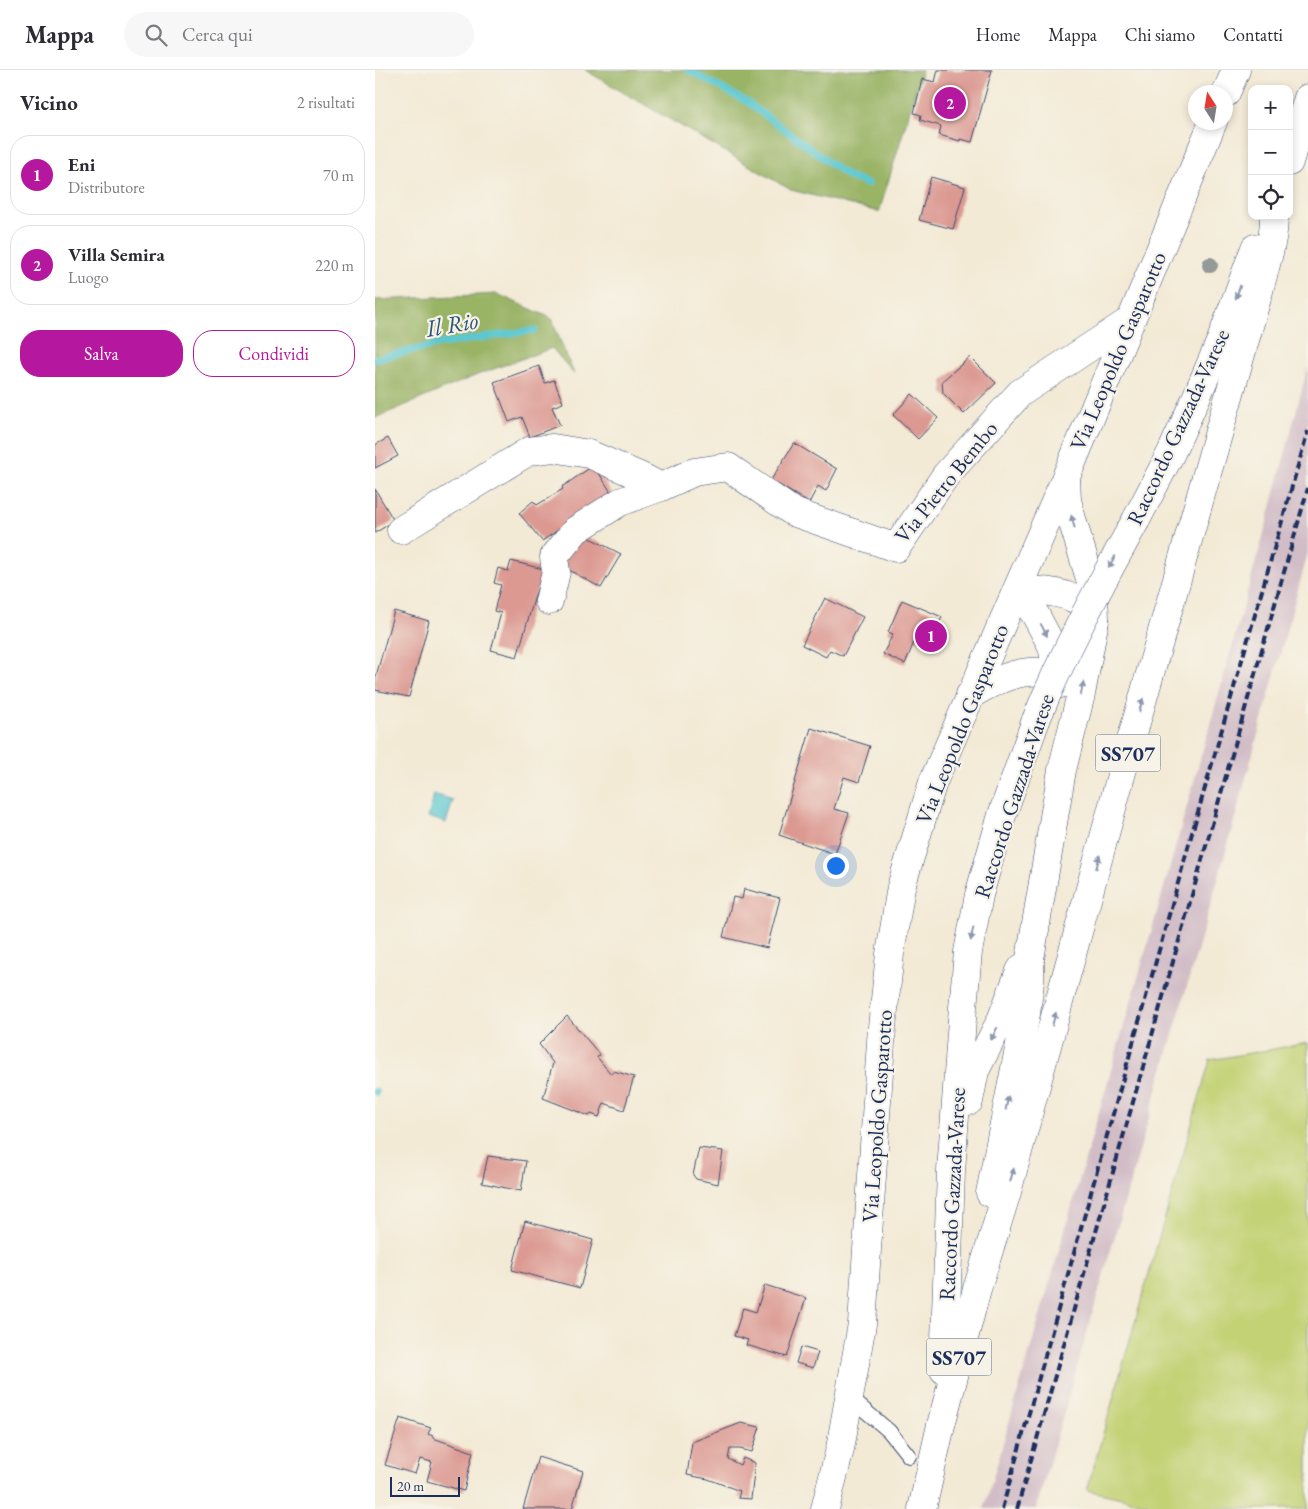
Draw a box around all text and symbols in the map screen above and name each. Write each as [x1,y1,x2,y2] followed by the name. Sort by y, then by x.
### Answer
[124,12,474,57] search box
[25,19,94,50] text: Mappa
[142,21,170,49] icon: search
[182,22,253,47] text: Cerca qui
[976,23,1020,46] text: Home
[1048,23,1097,46] text: Mappa
[1125,23,1195,46] text: Chi siamo
[1223,23,1283,46] text: Contatti
[934,84,966,122] pin: 2
[1188,85,1233,130] north arrow
[1248,85,1293,220] map controls
[1248,85,1293,130] button: +
[20,89,78,116] text: Vicino
[297,92,355,113] text: 2 risultati
[1248,130,1293,175] button: −
[68,152,95,177] text: Eni
[33,165,41,186] text: 1
[323,165,354,186] text: 70 m
[1248,175,1293,220] button: locate
[68,177,145,198] text: Distributore
[68,242,165,267] text: Villa Semira
[1063,247,1173,455] street label: Via Leopoldo Gasparotto
[33,255,41,276] text: 2
[315,255,354,276] text: 220 m
[68,267,109,288] text: Luogo
[1234,285,1242,300] one-way arrow
[422,304,481,344] water label: Il Rio
[1120,324,1236,530] street label: Raccordo Gazzada-Varese
[20,330,183,377] button: Salva
[193,330,355,377] button: Condividi
[888,415,1004,549] street label: Via Pietro Bembo
[1068,514,1076,529] one-way arrow
[1108,556,1117,569] one-way arrow
[915,617,947,655] pin: 1
[909,620,1015,828] street label: Via Leopoldo Gasparotto
[1040,624,1049,637] one-way arrow
[1078,681,1086,697] one-way arrow
[967,690,1061,902] street label: Raccordo Gazzada-Varese
[1138,698,1146,713] one-way arrow
[1095,734,1161,771] road number: SS707
[823,853,849,879] your location
[1094,854,1102,869] one-way arrow
[967,926,975,942] one-way arrow
[855,1008,899,1223] street label: Via Leopoldo Gasparotto
[1051,1011,1059,1026] one-way arrow
[990,1027,998,1041] one-way arrow
[932,1086,972,1301] street label: Raccordo Gazzada-Varese
[1003,1095,1011,1110] one-way arrow
[1008,1168,1016,1183] one-way arrow
[927,1338,991,1375] road number: SS707
[390,1474,460,1497] scale bar
[397,1477,424,1495] text: 20 m

